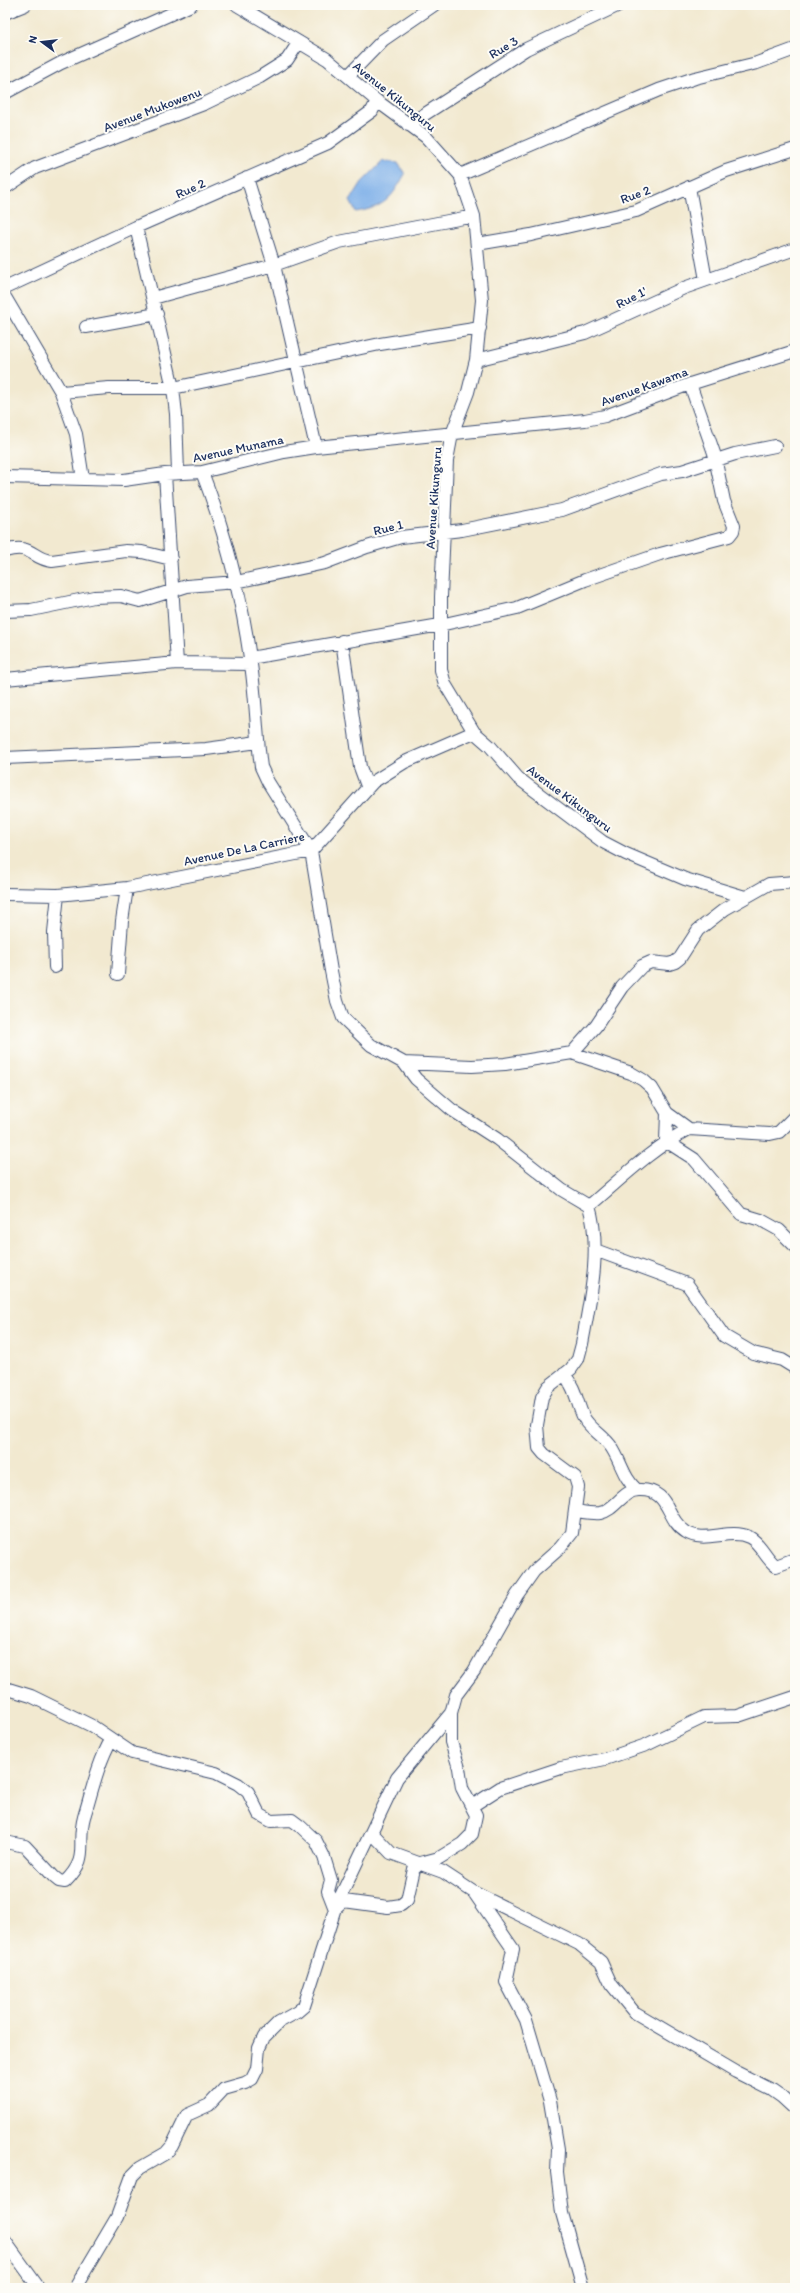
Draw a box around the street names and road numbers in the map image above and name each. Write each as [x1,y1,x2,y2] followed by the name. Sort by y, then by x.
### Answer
[486,33,521,62] street label: Rue 3
[350,58,439,134] street label: Avenue Kikunguru
[101,84,203,135] street label: Avenue Mukowenu
[173,175,208,202] street label: Rue 2
[618,182,652,207] street label: Rue 2
[613,283,649,312] street label: Rue 1'
[599,364,690,409] street label: Avenue Kawama
[191,431,285,465] street label: Avenue Munama
[422,446,445,550] street label: Avenue Kikunguru
[372,517,405,538] street label: Rue 1
[524,762,615,835] street label: Avenue Kikunguru
[182,828,306,869] street label: Avenue De La Carriere

